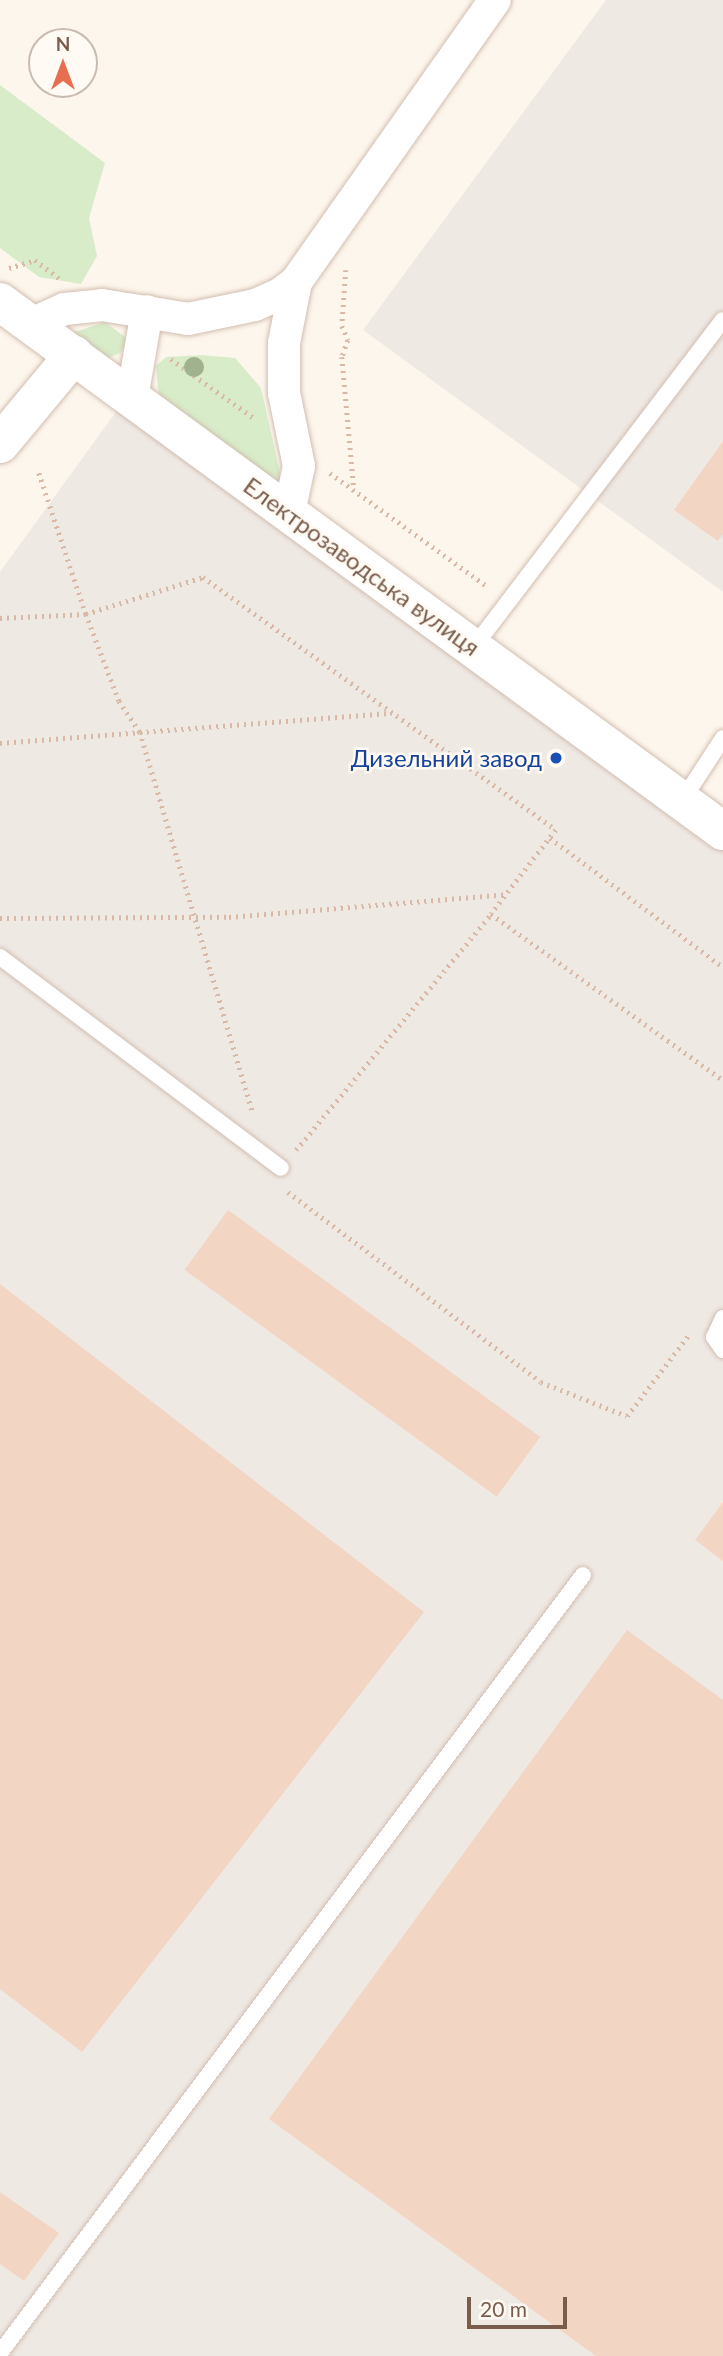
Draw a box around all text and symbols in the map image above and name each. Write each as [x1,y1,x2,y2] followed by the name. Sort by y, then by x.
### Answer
[28,28,98,98] north arrow
[56,32,70,55] text: N
[238,471,486,661] street label: Електрозаводська вулиця
[351,744,542,772] place label: Дизельний завод
[548,750,564,766] marker: Дизельний завод
[471,2282,571,2326] scale bar
[480,2296,527,2321] text: 20 m

